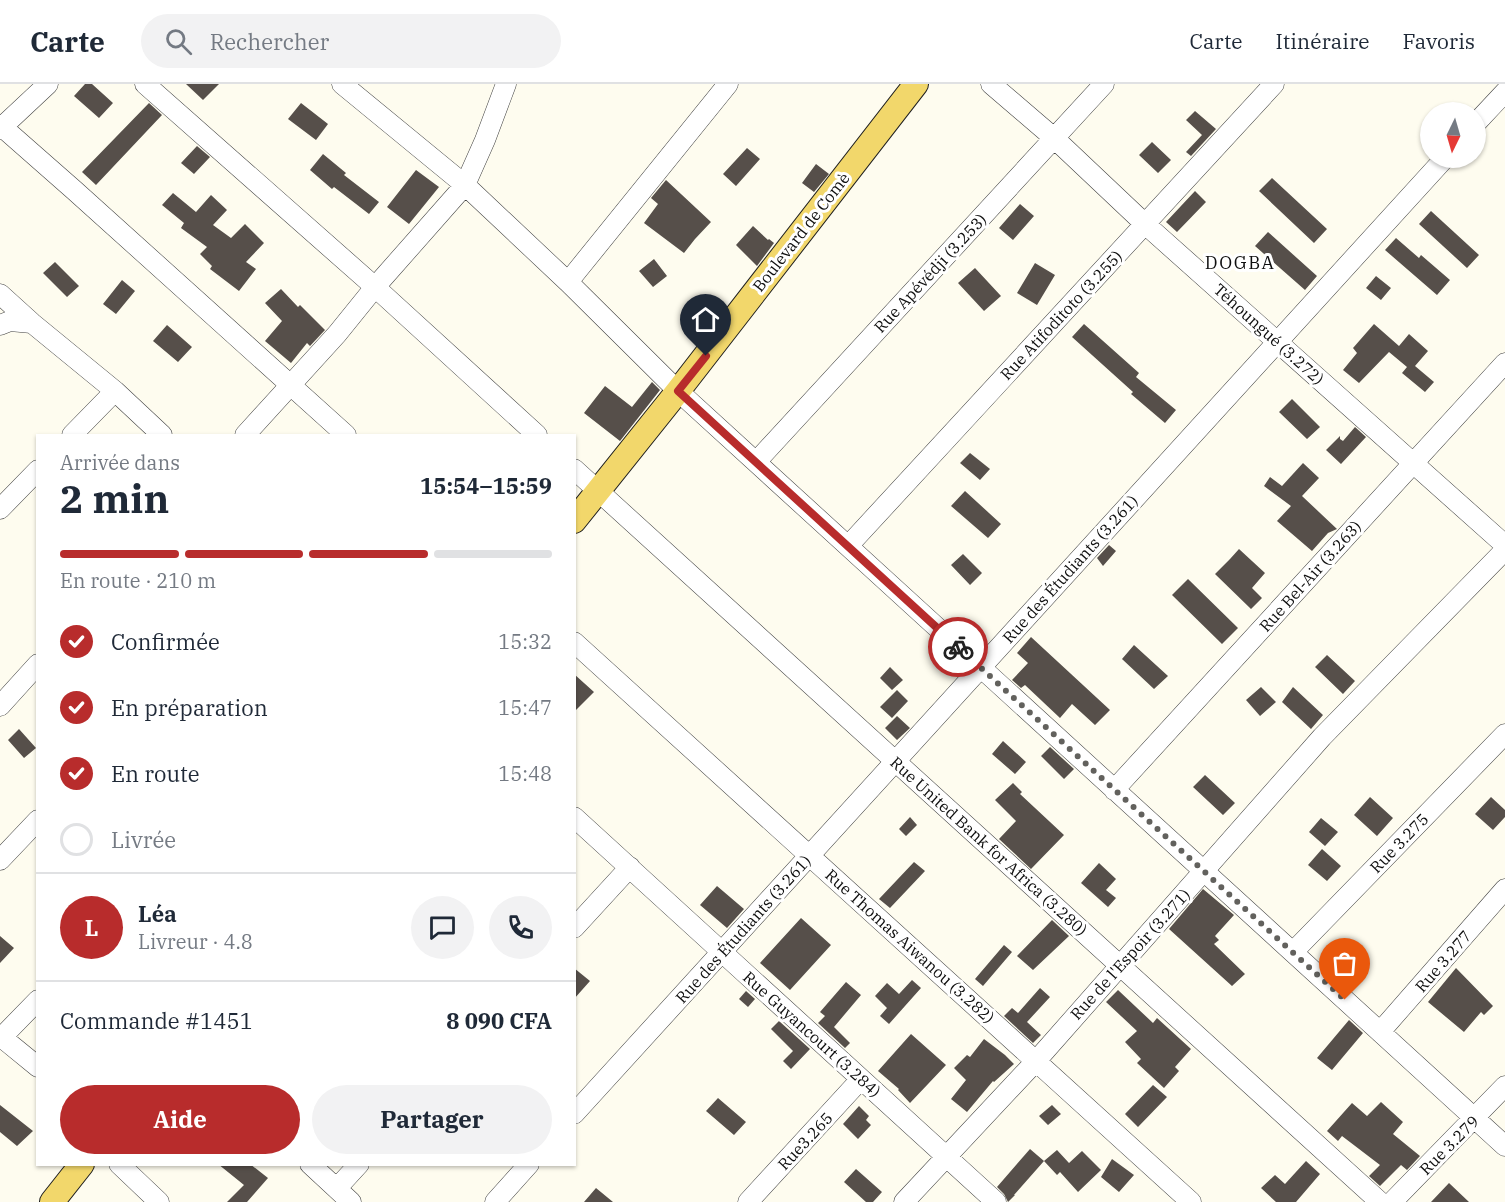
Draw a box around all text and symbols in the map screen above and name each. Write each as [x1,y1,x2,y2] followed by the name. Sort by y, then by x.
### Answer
[141,14,561,68] search box
[30,23,105,60] text: Carte
[162,25,195,58] icon: search
[210,27,329,56] text: Rechercher
[1189,27,1243,55] text: Carte
[1276,27,1369,55] text: Itinéraire
[1402,27,1475,55] text: Favoris
[1420,102,1486,168] north arrow
[1420,102,1486,168] map controls
[748,168,854,296] street label: Boulevard de Comè
[870,209,990,337] street label: Rue Apévédji (3.253)
[996,246,1126,384] street label: Rue Atifoditoto (3.255)
[1205,251,1275,274] district label: DOGBA
[1210,279,1328,389] street label: Téhoungué (3.272)
[680,294,731,356] pin
[689,303,722,336] icon: home
[60,449,180,476] text: Arrivée dans
[420,471,552,500] text: 15:54–15:59
[60,473,169,524] text: 2 min
[997,490,1142,647] street label: Rue des Étudiants (3.261)
[1255,516,1365,636] street label: Rue Bel-Air (3.263)
[60,567,216,594] text: En route · 210 m
[928,617,988,677] courier
[60,625,93,658] icon: check
[111,627,220,656] text: Confirmée
[498,628,552,655] text: 15:32
[942,631,975,664] icon: bike
[60,691,93,724] icon: check
[111,693,268,722] text: En préparation
[498,694,552,721] text: 15:47
[886,752,1092,940] street label: Rue United Bank for Africa (3.280)
[60,757,93,790] icon: check
[111,759,200,788] text: En route
[498,760,552,787] text: 15:48
[1366,809,1432,877] street label: Rue 3.275
[111,825,176,854] text: Livrée
[670,850,815,1007] street label: Rue des Étudiants (3.261)
[821,865,999,1027] street label: Rue Thomas Aiwanou (3.282)
[1066,884,1194,1024] street label: Rue de l'Espoir (3.271)
[411,896,474,959] button: chat
[489,896,552,959] button: phone
[138,899,177,928] text: Léa
[85,913,98,942] text: L
[1411,926,1475,996] street label: Rue 3.277
[138,928,253,955] text: Livreur · 4.8
[1319,938,1370,1000] pin
[1328,947,1361,980] icon: bag
[739,967,885,1101] street label: Rue Guyancourt (3.284)
[60,1006,253,1035] text: Commande #1451
[446,1006,552,1035] text: 8 090 CFA
[60,1085,300,1154] button: Aide
[312,1085,552,1154] button: Partager
[773,1108,837,1174] street label: Rue3.265
[1415,1111,1483,1179] street label: Rue 3.279

